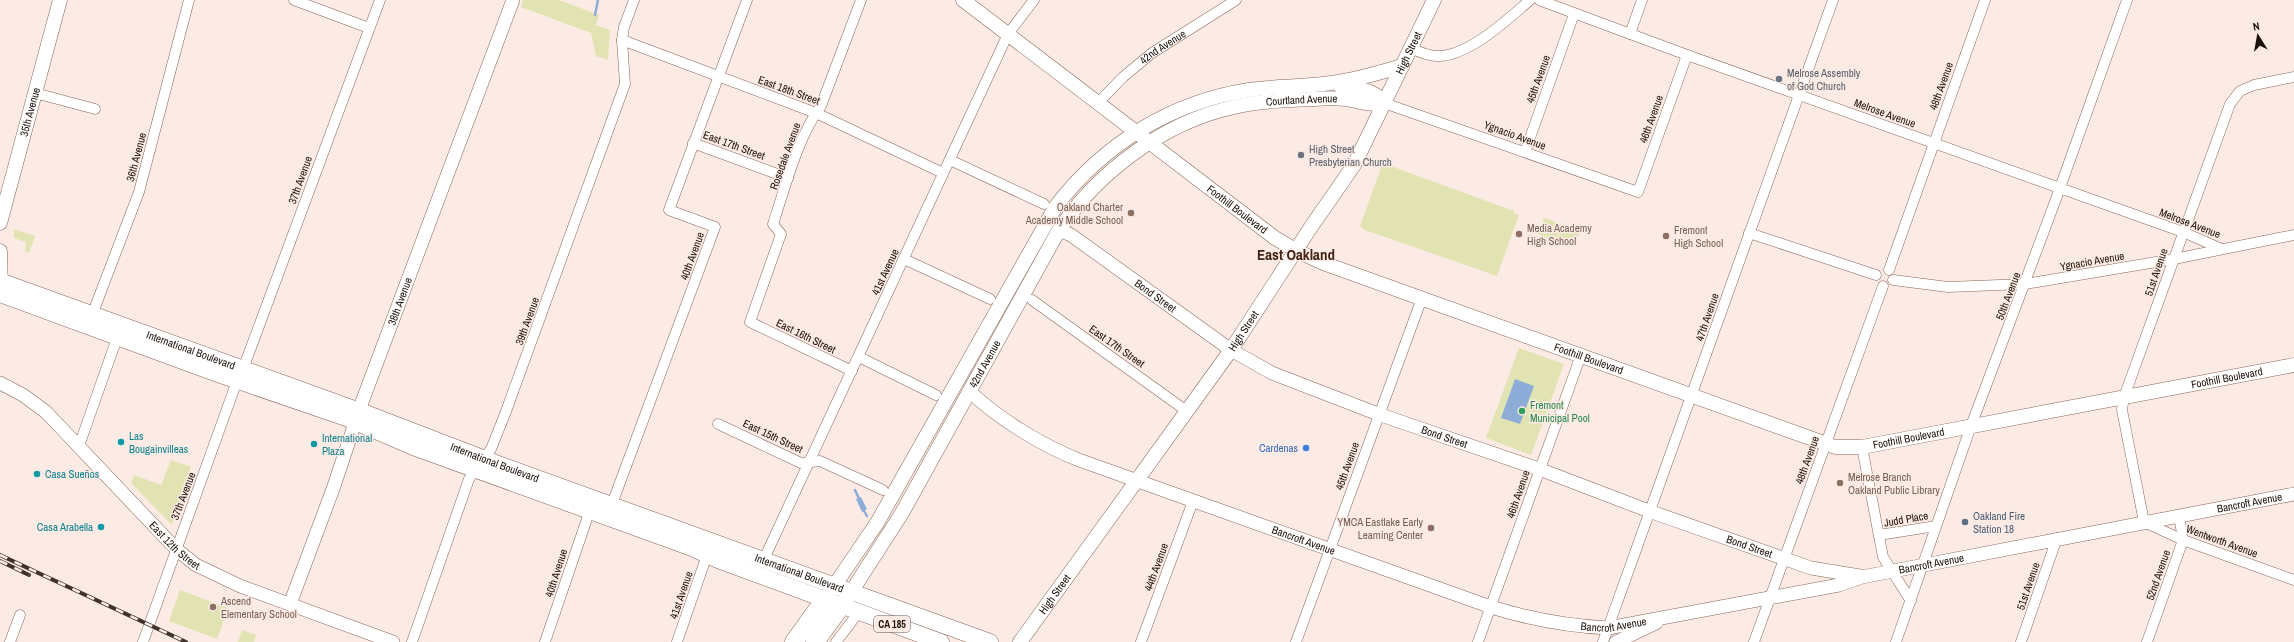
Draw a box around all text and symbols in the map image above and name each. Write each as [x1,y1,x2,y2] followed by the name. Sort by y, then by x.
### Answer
[2238,16,2278,56] north arrow
[2252,19,2261,34] text: N
[1137,26,1188,67] street label: 42nd Avenue
[1392,29,1425,77] street label: High Street
[1523,53,1553,105] street label: 45th Avenue
[1926,60,1956,112] street label: 48th Avenue
[1787,66,1861,93] place label: Melrose Assembly of God Church
[756,72,822,108] street label: East 18th Street
[1774,74,1784,84] marker: Melrose Assembly of God Church
[17,86,43,138] street label: 35th Avenue
[1265,91,1338,109] street label: Courtland Avenue
[1636,93,1666,145] street label: 46th Avenue
[1852,95,1918,131] street label: Melrose Avenue
[1482,117,1548,153] street label: Ygnacio Avenue
[766,120,804,192] street label: Rosedale Avenue
[701,127,767,163] street label: East 17th Street
[123,131,149,183] street label: 36th Avenue
[1309,142,1392,169] place label: High Street Presbyterian Church
[1296,150,1306,160] marker: High Street Presbyterian Church
[285,154,315,206] street label: 37th Avenue
[1204,182,1270,237] street label: Foothill Boulevard
[1025,200,1123,227] place label: Oakland Charter Academy Middle School
[2157,205,2223,241] street label: Melrose Avenue
[1126,208,1136,218] marker: Oakland Charter Academy Middle School
[1527,221,1592,248] place label: Media Academy High School
[1674,223,1723,250] place label: Fremont High School
[1514,229,1524,239] marker: Media Academy High School
[677,230,707,282] street label: 40th Avenue
[1661,231,1671,241] marker: Fremont High School
[1257,244,1335,265] district label: East Oakland
[2141,246,2171,298] street label: 51st Avenue
[868,247,902,297] street label: 41st Avenue
[2059,248,2125,274] street label: Ygnacio Avenue
[1993,270,2023,322] street label: 50th Avenue
[384,275,415,327] street label: 38th Avenue
[1132,276,1179,316] street label: Bond Street
[1692,291,1722,343] street label: 47th Avenue
[512,295,542,347] street label: 39th Avenue
[1225,308,1262,354] street label: High Street
[774,316,839,357] street label: East 16th Street
[1086,322,1148,371] street label: East 17th Street
[145,328,237,372] street label: International Boulevard
[966,337,1004,390] street label: 42nd Avenue
[1552,340,1625,377] street label: Foothill Boulevard
[2190,364,2264,391] street label: Foothill Boulevard
[1530,398,1590,425] place label: Fremont Municipal Pool
[1517,406,1527,416] marker: Fremont Municipal Pool
[741,416,806,456] street label: East 15th Street
[1420,422,1470,451] street label: Bond Street
[1872,425,1945,452] street label: Foothill Boulevard
[129,429,189,456] place label: Las Bougainvilleas
[322,431,372,458] place label: International Plaza
[1792,434,1822,486] street label: 48th Avenue
[116,437,126,447] marker: Las Bougainvilleas
[309,439,319,449] marker: International Plaza
[448,439,541,485] street label: International Boulevard
[1332,440,1362,492] street label: 45th Avenue
[1259,441,1298,455] place label: Cardenas
[1301,443,1311,453] marker: Cardenas
[45,467,100,481] place label: Casa Sueños
[1503,468,1533,520] street label: 46th Avenue
[32,469,42,479] marker: Casa Sueños
[168,470,198,522] street label: 37th Avenue
[1848,470,1940,497] place label: Melrose Branch Oakland Public Library
[1835,478,1845,488] marker: Melrose Branch Oakland Public Library
[2216,489,2283,516] street label: Bancroft Avenue
[1883,508,1929,530] street label: Judd Place
[1973,509,2025,536] place label: Oakland Fire Station 18
[1337,515,1423,542] place label: YMCA Eastlake Early Learning Center
[1960,517,1970,527] marker: Oakland Fire Station 18
[146,518,203,573] street label: East 12th Street
[37,520,93,534] place label: Casa Arabella
[96,522,106,532] marker: Casa Arabella
[1270,522,1337,558] street label: Bancroft Avenue
[2184,522,2260,560] street label: Wentworth Avenue
[1426,523,1436,533] marker: YMCA Eastlake Early Learning Center
[1725,532,1775,561] street label: Bond Street
[1141,541,1171,593] street label: 44th Avenue
[542,547,570,599] street label: 40th Avenue
[2143,548,2173,602] street label: 52nd Avenue
[753,551,846,596] street label: International Boulevard
[1897,551,1965,577] street label: Bancroft Avenue
[2013,560,2043,612] street label: 51st Avenue
[666,569,696,621] street label: 41st Avenue
[1035,571,1074,617] street label: High Street
[220,594,297,621] place label: Ascend Elementary School
[208,602,218,612] marker: Ascend Elementary School
[1580,614,1648,635] street label: Bancroft Avenue
[874,616,910,632] road number: CA 185

